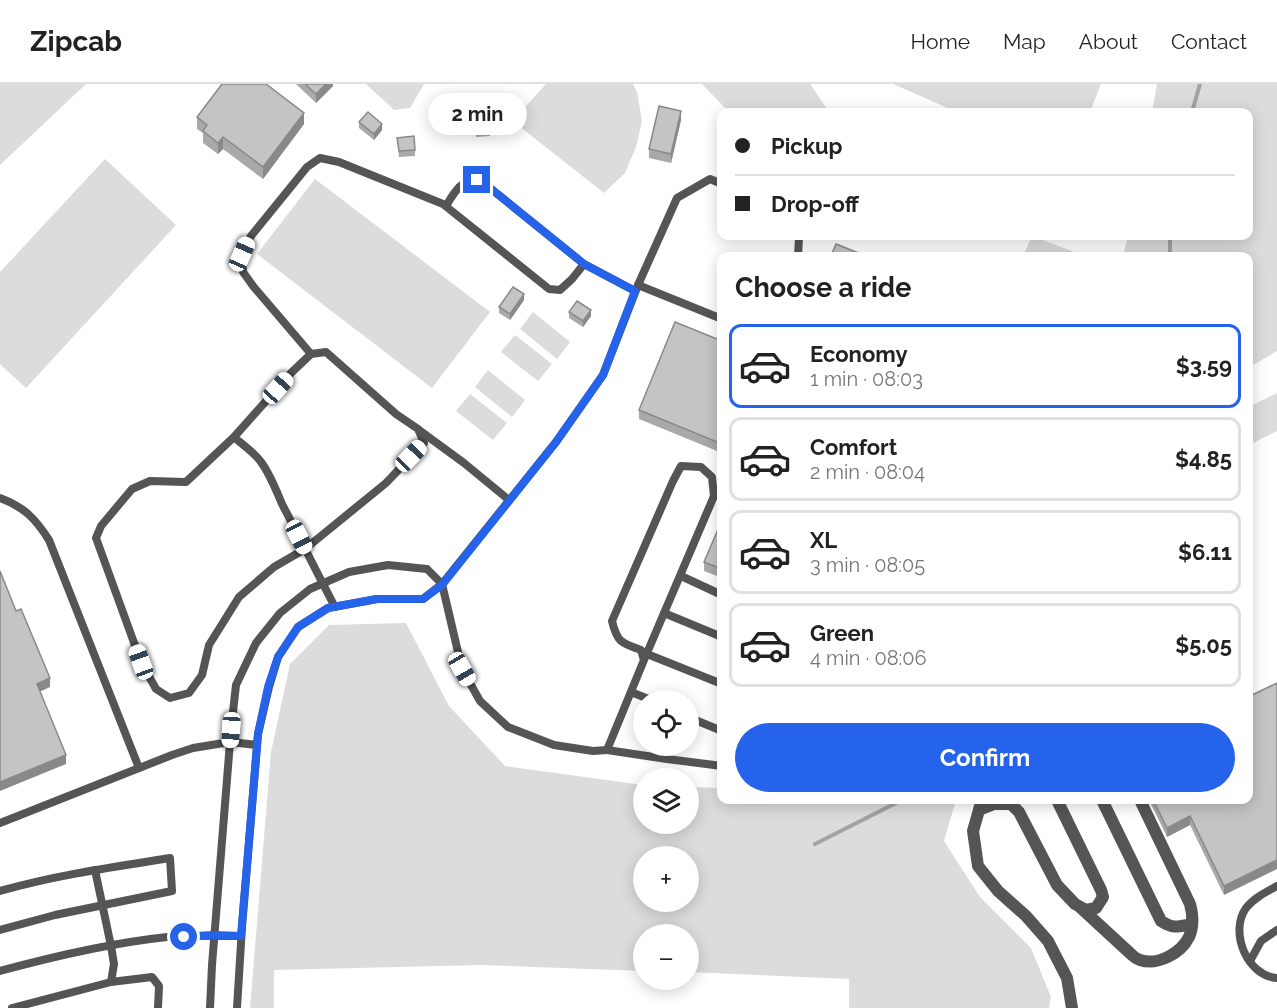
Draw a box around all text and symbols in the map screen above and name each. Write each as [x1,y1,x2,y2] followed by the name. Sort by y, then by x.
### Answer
[30,25,122,58] text: Zipcab
[911,29,970,54] text: Home
[1003,29,1046,54] text: Map
[1079,29,1138,54] text: About
[1171,29,1247,54] text: Contact
[428,93,526,135] callout: 2 min
[452,102,503,126] text: 2 min
[771,133,843,159] text: Pickup
[463,166,490,193] route end
[771,191,859,217] text: Drop-off
[226,234,258,274] car
[735,272,911,303] text: Choose a ride
[738,339,792,393] icon: car
[810,341,908,367] text: Economy
[1176,353,1232,379] text: $3.59
[810,367,923,391] text: 1 min · 08:03
[259,369,297,407] car
[738,432,792,486] icon: car
[810,434,897,460] text: Comfort
[392,437,430,475] car
[1175,446,1232,472] text: $4.85
[810,460,925,484] text: 2 min · 08:04
[283,517,315,557] car
[738,525,792,579] icon: car
[810,527,837,553] text: XL
[1178,539,1232,565] text: $6.11
[810,553,925,577] text: 3 min · 08:05
[738,618,792,672] icon: car
[810,620,874,646] text: Green
[1175,632,1232,658] text: $5.05
[126,642,156,682] car
[810,646,927,670] text: 4 min · 08:06
[445,649,479,689] car
[633,690,699,990] map controls
[633,690,699,756] button: locate
[221,711,241,749] car
[735,723,1235,792] button: Confirm
[633,768,699,834] button: layers
[633,846,699,912] button: +
[170,923,197,950] route start
[633,924,699,990] button: −

